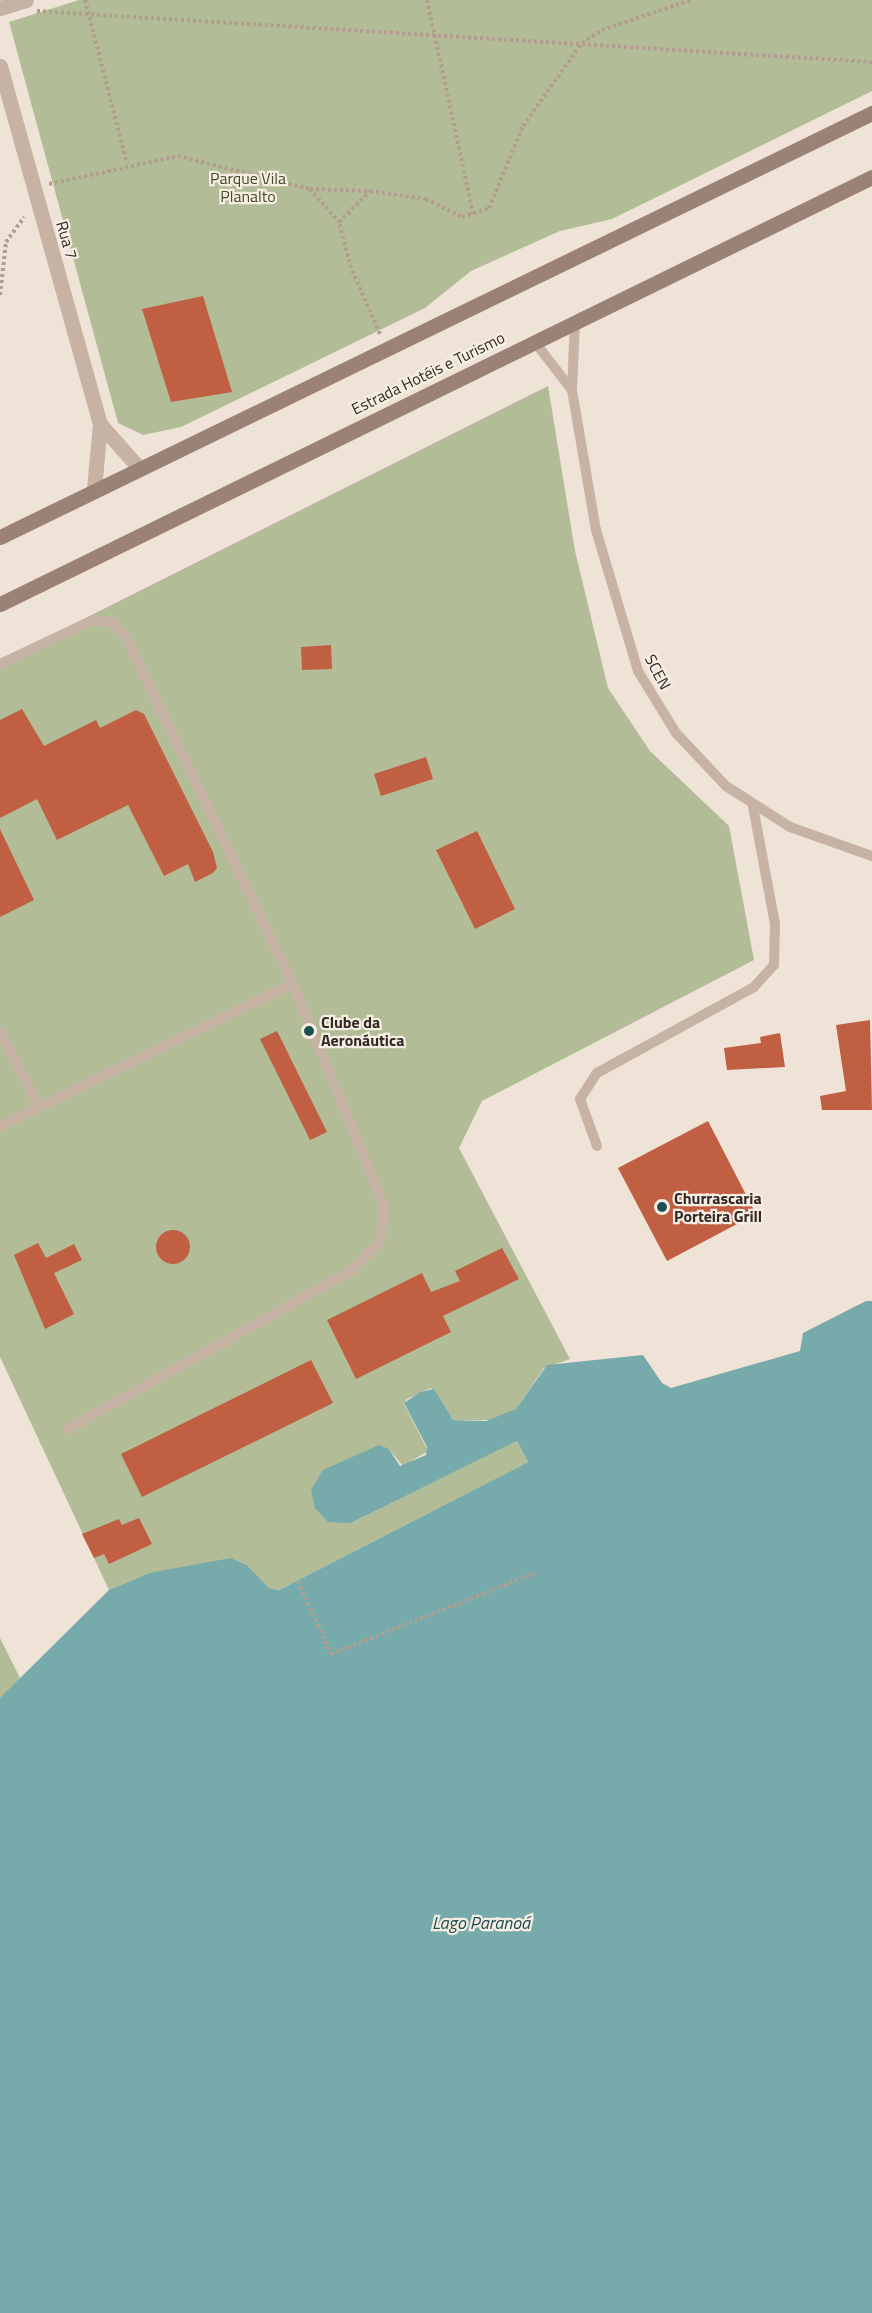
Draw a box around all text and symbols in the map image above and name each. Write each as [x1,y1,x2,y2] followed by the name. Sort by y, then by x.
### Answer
[210,168,286,206] park label: Parque Vila Planalto
[52,219,82,261] street label: Rua 7
[348,328,508,418] street label: Estrada Hotéis e Turismo
[641,651,675,693] street label: SCEN
[321,1012,404,1050] place label: Clube da Aeronáutica
[302,1024,316,1038] marker: Clube da Aeronáutica
[674,1188,762,1226] place label: Churrascaria Porteira Grill
[655,1200,669,1214] marker: Churrascaria Porteira Grill
[432,1912,530,1934] water label: Lago Paranoá

